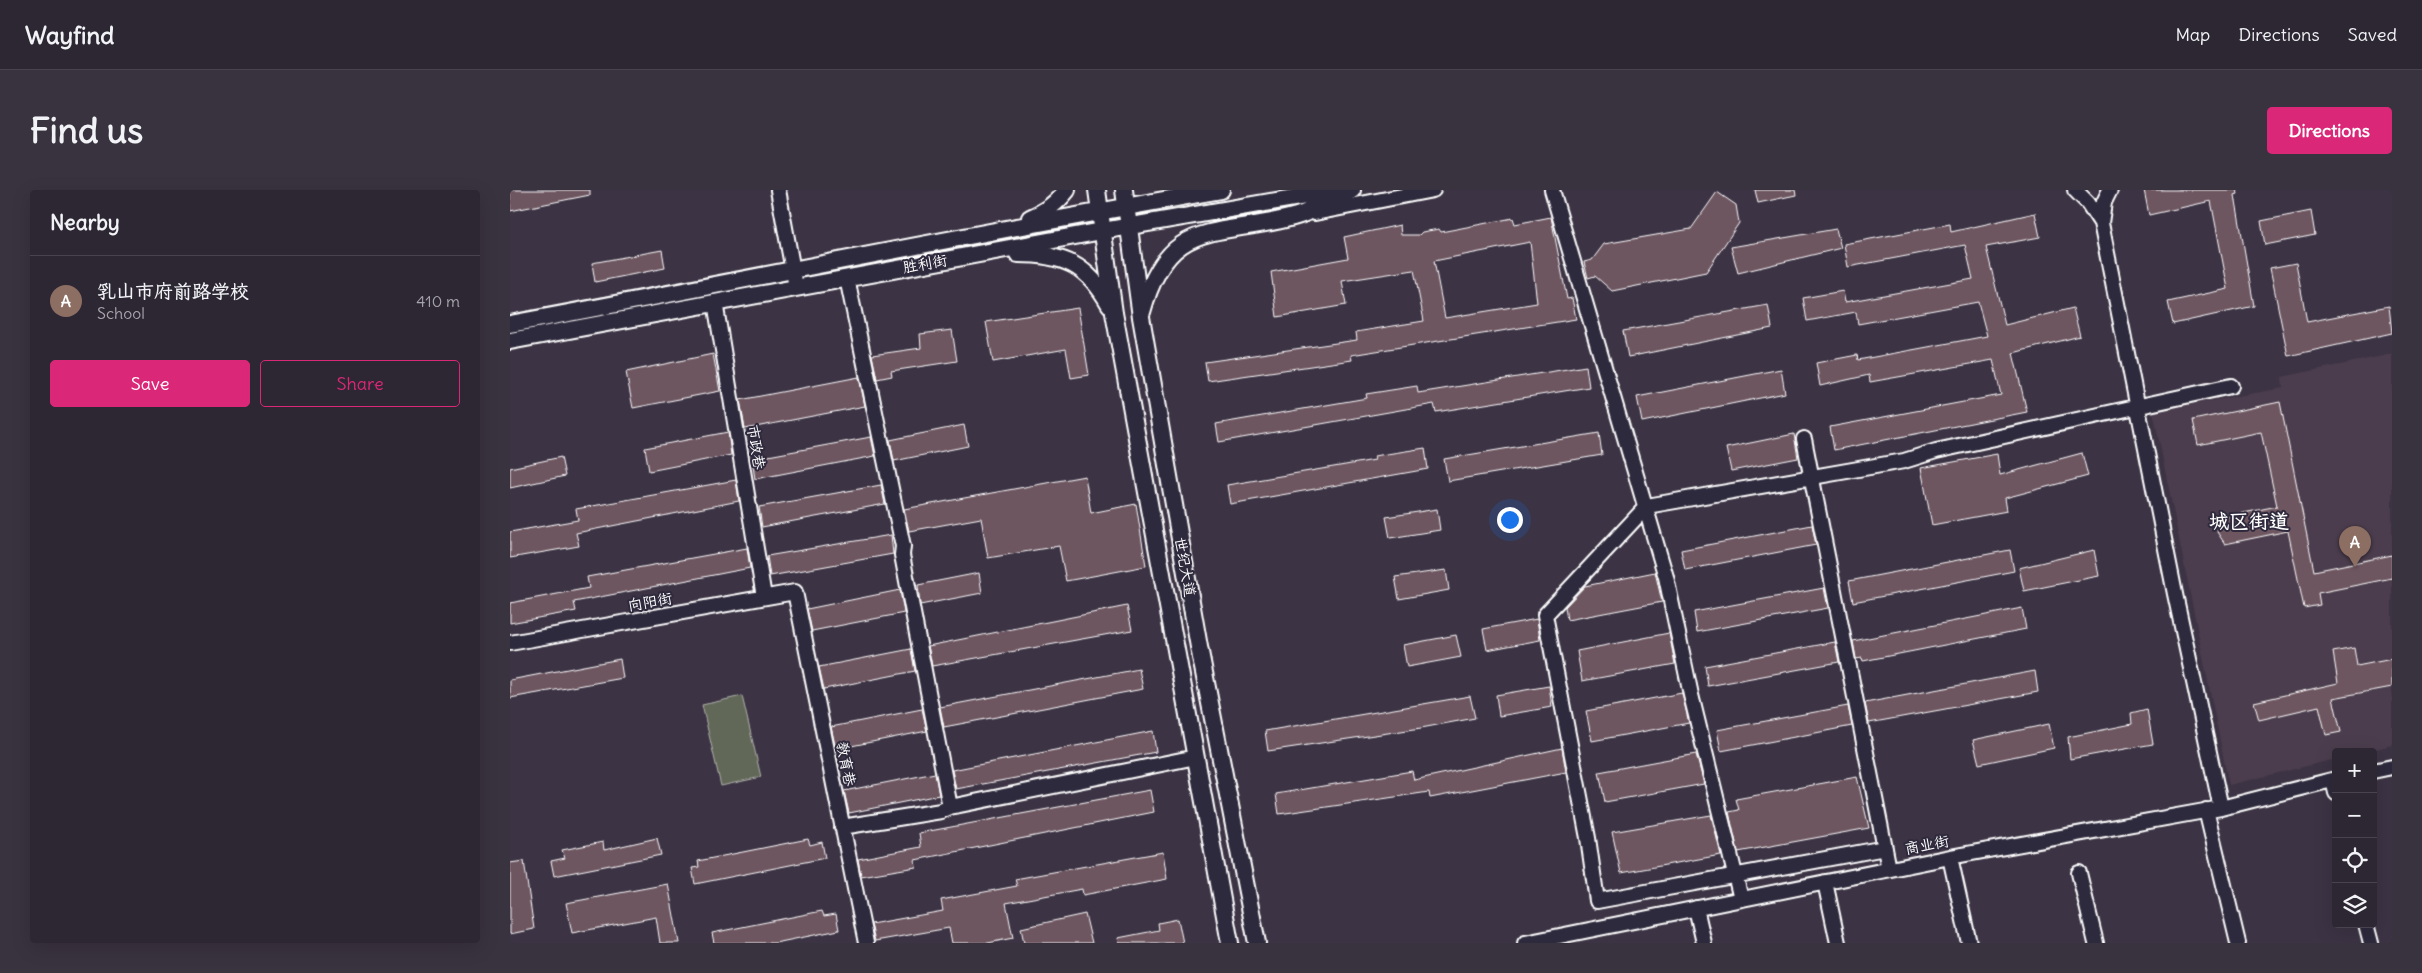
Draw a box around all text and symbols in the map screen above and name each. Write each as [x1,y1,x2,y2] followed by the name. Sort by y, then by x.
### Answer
[25,20,114,50] text: Wayfind
[2175,23,2210,46] text: Map
[2238,23,2320,46] text: Directions
[2348,23,2397,46] text: Saved
[2267,107,2392,154] button: Directions
[30,108,143,152] text: Find us
[50,209,120,236] text: Nearby
[901,250,949,277] street label: 胜利街
[97,279,249,303] text: 乳山市府前路学校
[61,291,71,311] text: A
[416,291,460,311] text: 410 m
[97,303,145,323] text: School
[50,360,250,407] button: Save
[260,360,460,407] button: Share
[744,423,769,471] street label: 市政巷
[1497,507,1523,533] your location
[2209,508,2289,533] district label: 城区街道
[2339,526,2371,567] pin: A
[1171,536,1200,598] street label: 世纪大道
[626,588,674,615] street label: 向阳街
[833,740,860,788] street label: 教育巷
[2332,748,2377,928] map controls
[2332,748,2377,793] button: +
[2332,793,2377,838] button: −
[1903,831,1951,858] street label: 商业街
[2332,838,2377,883] button: locate
[2332,883,2377,928] button: layers

